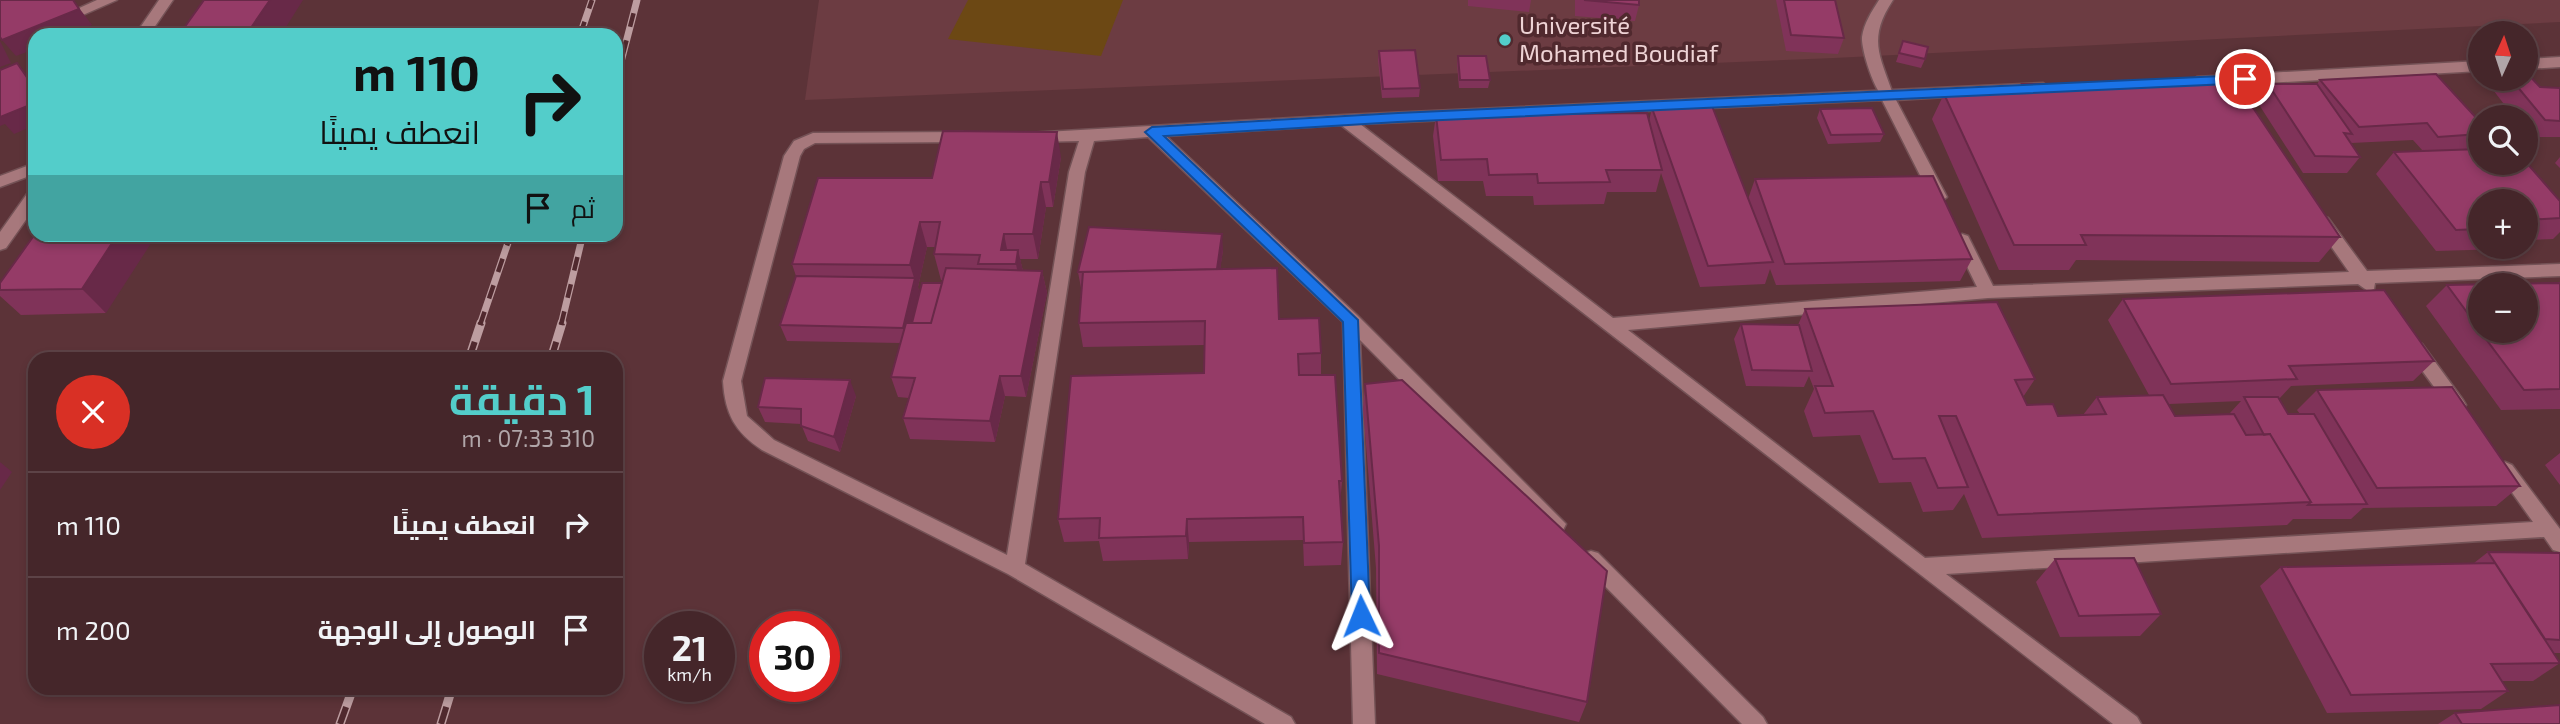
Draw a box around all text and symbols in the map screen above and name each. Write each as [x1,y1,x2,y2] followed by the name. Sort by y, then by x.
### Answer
[1519,10,1719,67] place label: Université Mohamed Boudiaf
[2468,21,2538,91] north arrow
[2468,21,2538,343] map controls
[1497,32,1513,48] marker: Université Mohamed Boudiaf
[353,42,480,101] text: 110 m
[2215,49,2275,109] pin
[504,56,595,147] icon: right
[2226,60,2264,98] icon: arrive
[2468,105,2538,175] button: search
[319,112,480,150] text: انعطف يمينًا
[519,189,557,227] icon: arrive
[2468,189,2538,259] button: +
[571,192,595,223] text: ثم
[2468,273,2538,343] button: −
[449,373,595,423] text: 1 دقيقة
[56,375,130,449] button: close
[462,424,595,452] text: 310 m · 07:33
[557,506,595,544] icon: right
[392,508,536,539] text: انعطف يمينًا
[56,509,121,540] text: 110 m
[1324,579,1398,653] position arrow
[557,611,595,649] icon: arrive
[749,611,840,702] speed limit sign: 30
[318,613,536,644] text: الوصول إلى الوجهة
[56,614,131,645] text: 200 m
[672,626,707,668] text: 21
[667,663,712,685] text: km/h

